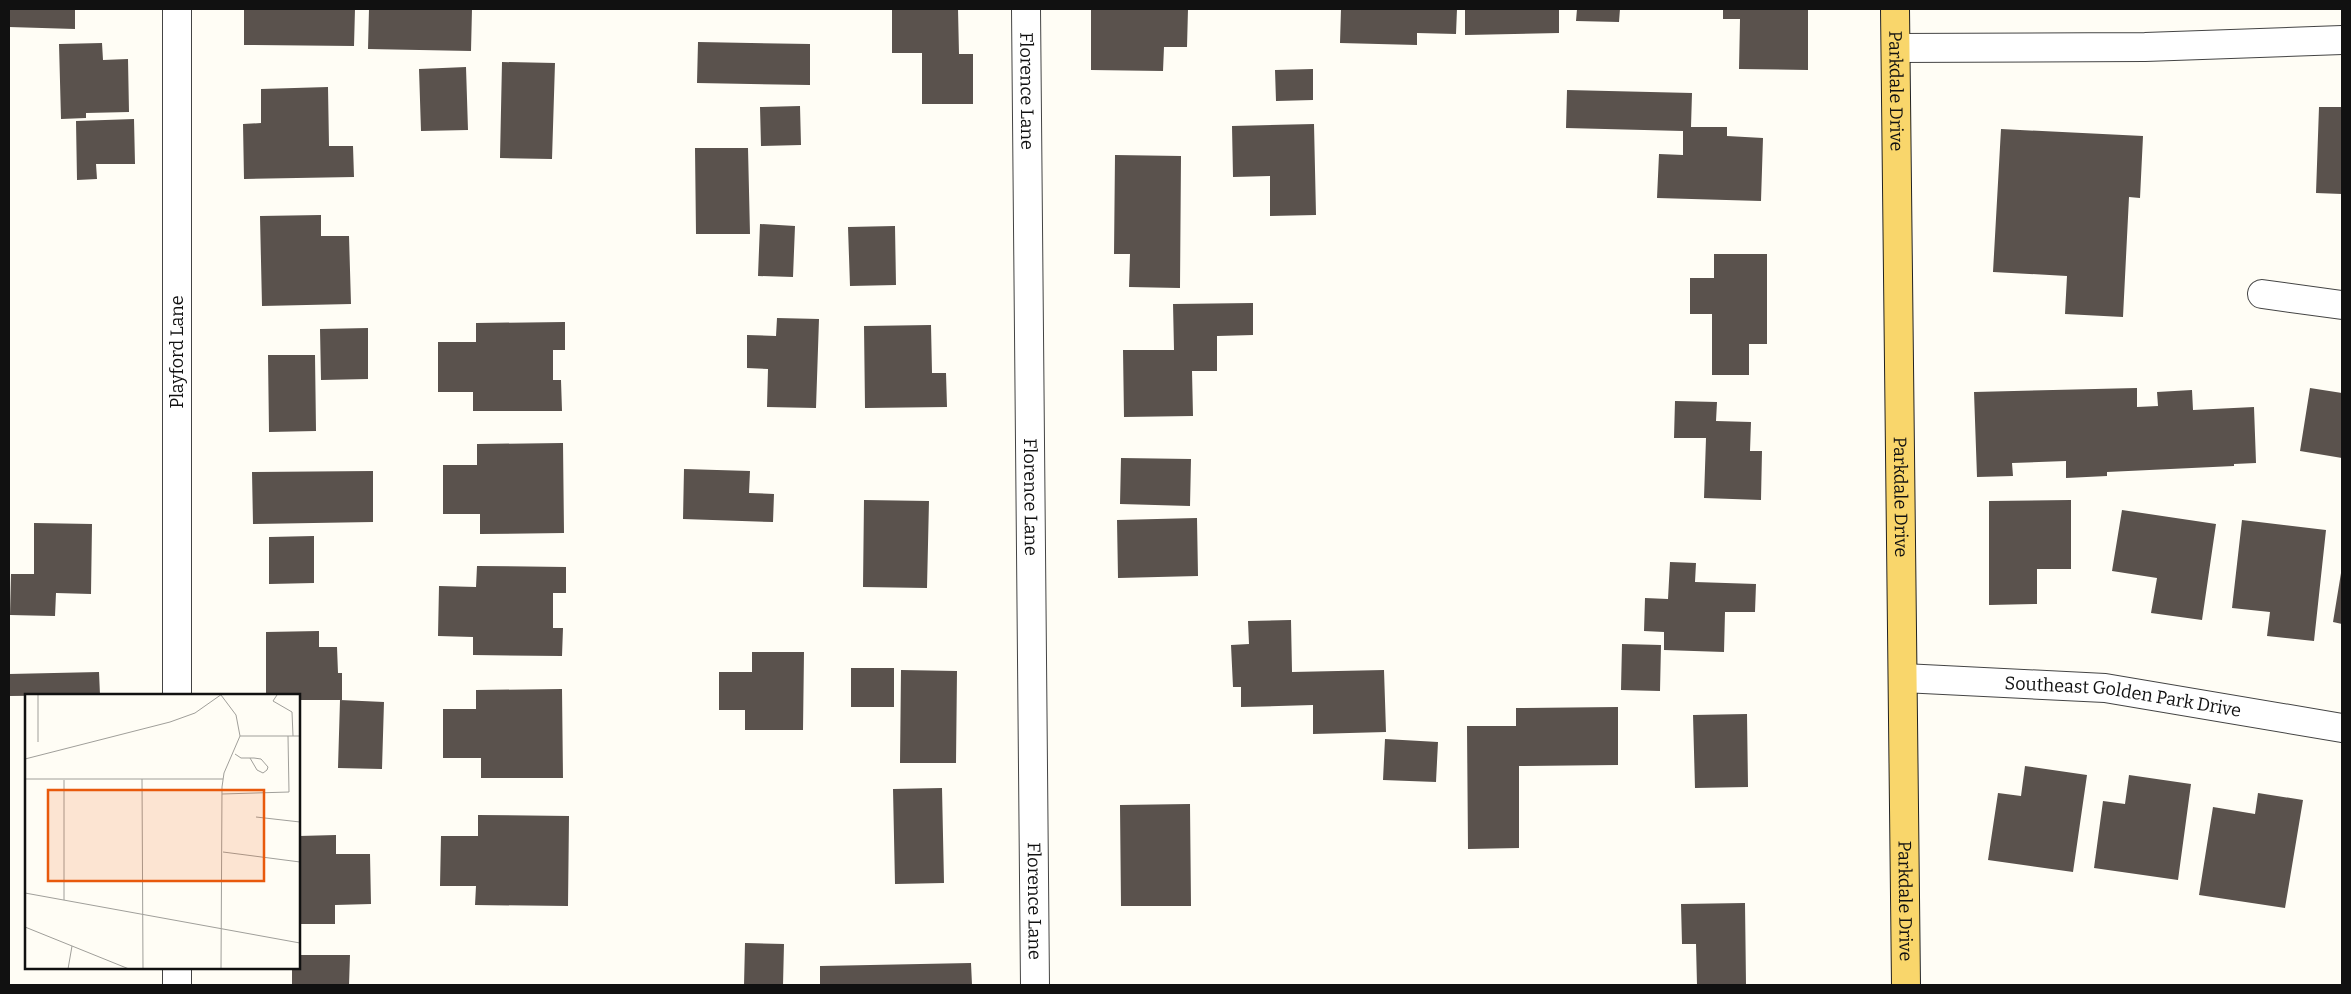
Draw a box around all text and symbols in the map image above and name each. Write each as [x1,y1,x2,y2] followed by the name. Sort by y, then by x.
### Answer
[1884,31,1908,151] street label: Parkdale Drive
[1015,32,1038,150] street label: Florence Lane
[166,295,188,409] street label: Playford Lane
[1889,436,1912,557] street label: Parkdale Drive
[1019,438,1042,556] street label: Florence Lane
[2004,672,2243,722] street label: Southeast Golden Park Drive
[25,694,300,969] inset map
[1893,840,1917,961] street label: Parkdale Drive
[1023,842,1046,960] street label: Florence Lane

